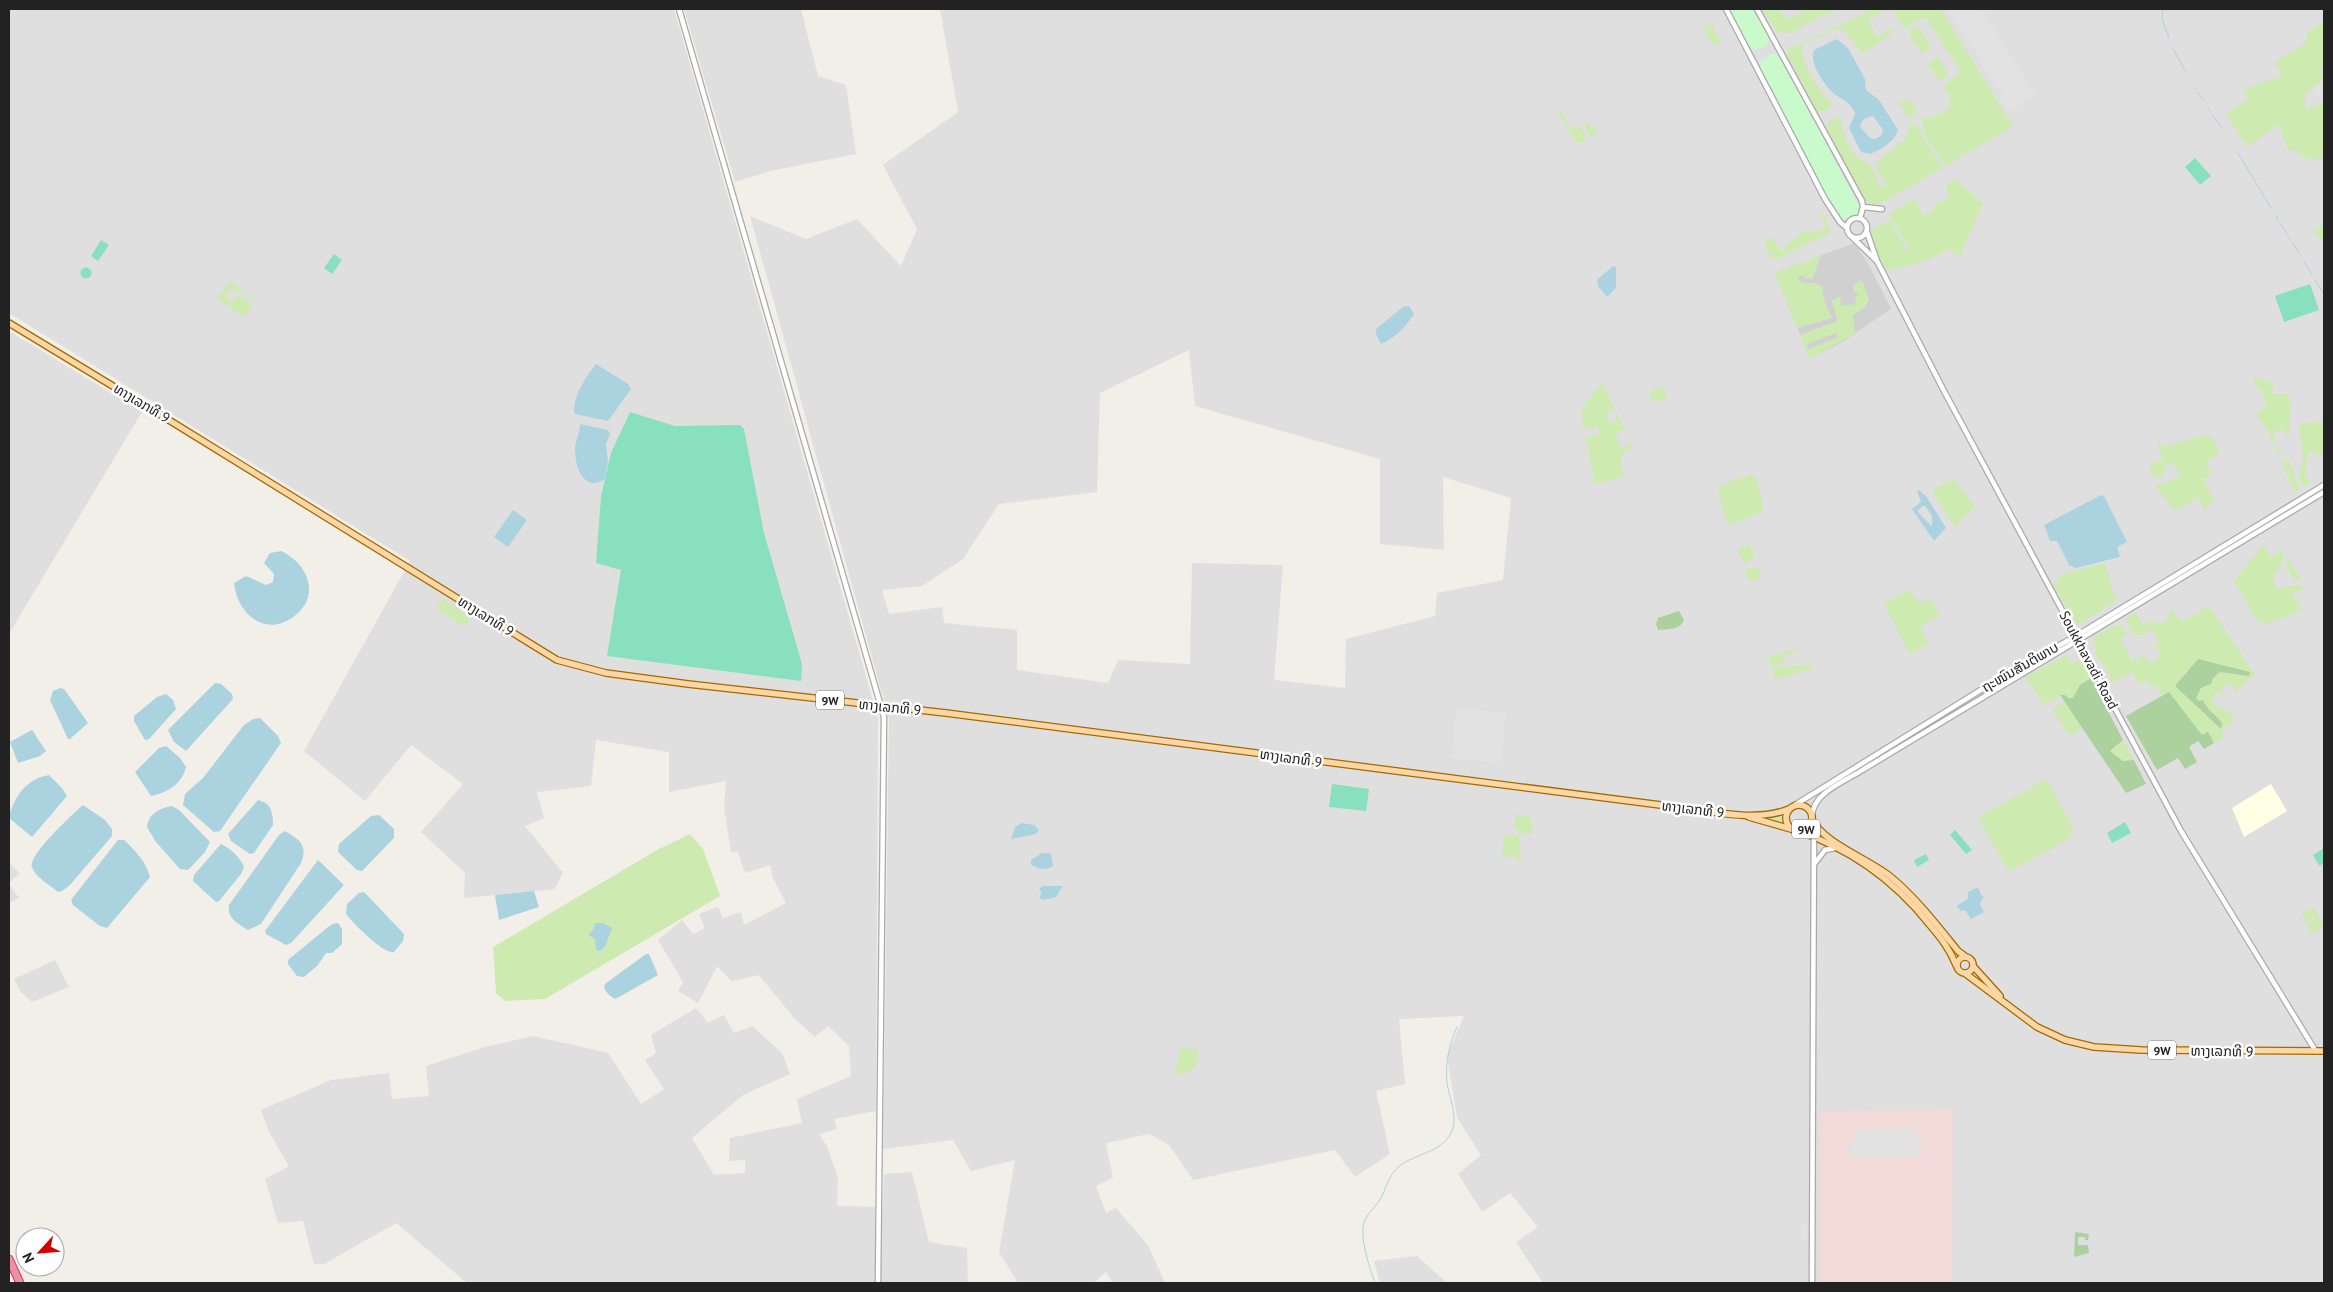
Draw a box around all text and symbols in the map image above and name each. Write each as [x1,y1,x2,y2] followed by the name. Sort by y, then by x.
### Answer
[110,379,174,427] street label: ທາງເລກທີ 9
[455,592,517,640] street label: ທາງເລກທີ 9
[2056,608,2122,712] street label: Soukkhavadi Road
[1978,638,2062,696] street label: ຖະໜົນສັນຕິພາບ
[816,690,844,710] road number: 9W
[858,695,922,719] street label: ທາງເລກທີ 9
[1259,745,1323,771] street label: ທາງເລກທີ 9
[1661,796,1725,822] street label: ທາງເລກທີ 9
[1792,820,1820,839] road number: 9W
[2148,1040,2176,1060] road number: 9W
[2190,1041,2254,1061] street label: ທາງເລກທີ 9
[15,1227,65,1277] north arrow
[18,1250,38,1266] text: N

